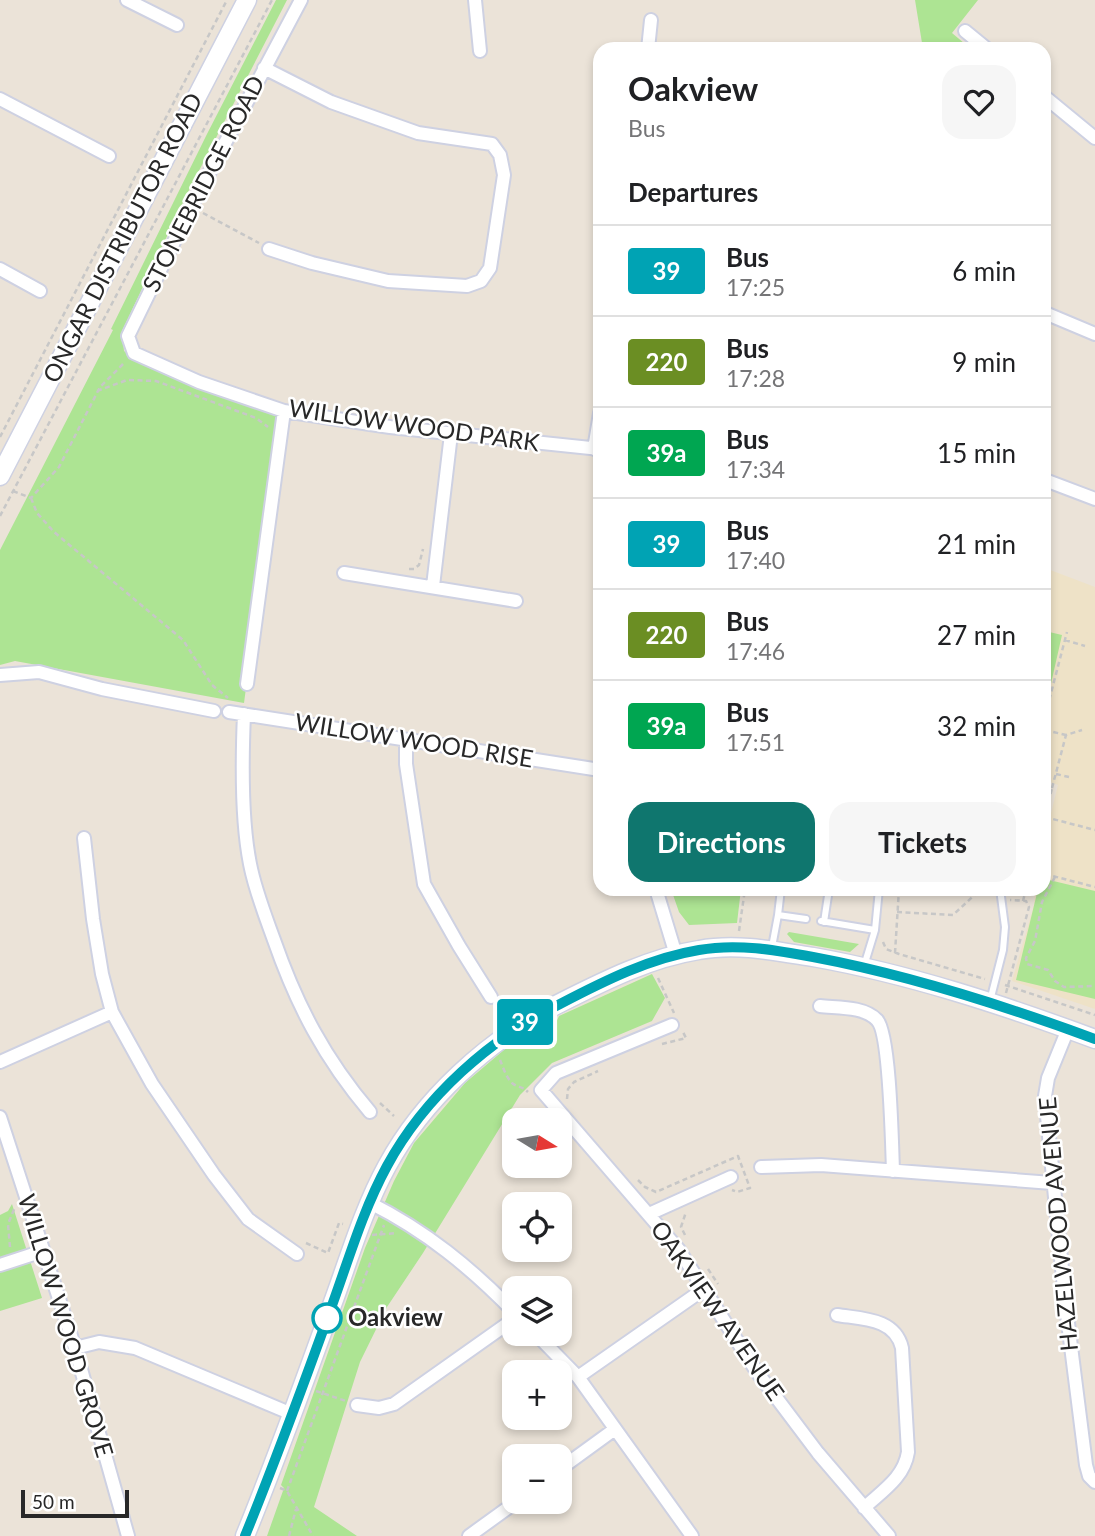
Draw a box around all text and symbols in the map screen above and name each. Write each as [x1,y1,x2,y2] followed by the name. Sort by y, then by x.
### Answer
[942,65,1016,139] button: heart
[628,68,758,108] text: Oakview
[135,70,270,296] street label: STONEBRIDGE ROAD
[36,88,208,387] street label: ONGAR DISTRIBUTOR ROAD
[628,114,665,142] text: Bus
[628,176,758,208] text: Departures
[726,241,769,273] text: Bus
[952,255,1016,287] text: 6 min
[653,256,680,285] text: 39
[726,273,785,301] text: 17:25
[726,332,769,364] text: Bus
[952,346,1016,378] text: 9 min
[646,347,687,376] text: 220
[726,364,785,392] text: 17:28
[287,393,541,456] street label: WILLOW WOOD PARK
[726,423,769,455] text: Bus
[937,437,1016,469] text: 15 min
[646,438,687,467] text: 39a
[726,455,785,483] text: 17:34
[726,514,769,546] text: Bus
[937,528,1016,560] text: 21 min
[653,529,680,558] text: 39
[726,546,785,574] text: 17:40
[726,605,769,637] text: Bus
[937,619,1016,651] text: 27 min
[646,620,687,649] text: 220
[726,637,785,665] text: 17:46
[726,696,769,728] text: Bus
[293,706,535,773] street label: WILLOW WOOD RISE
[937,710,1016,742] text: 32 min
[646,711,687,740] text: 39a
[726,728,785,756] text: 17:51
[628,802,815,882] button: Directions
[829,802,1016,882] button: Tickets
[494,999,556,1045] line badge: 39
[511,1007,539,1036] text: 39
[1032,1096,1083,1353] street label: HAZELWOOD AVENUE
[502,1108,572,1178] north arrow
[502,1108,572,1514] map controls
[13,1191,120,1461] street label: WILLOW WOOD GROVE
[502,1192,572,1262] button: locate
[645,1215,791,1405] street label: OAKVIEW AVENUE
[502,1276,572,1346] button: layers
[348,1302,444,1331] place label: Oakview
[312,1303,342,1333] marker: Oakview
[502,1360,572,1430] button: +
[502,1444,572,1514] button: −
[21,1487,130,1519] scale bar
[32,1490,75,1513] text: 50 m

